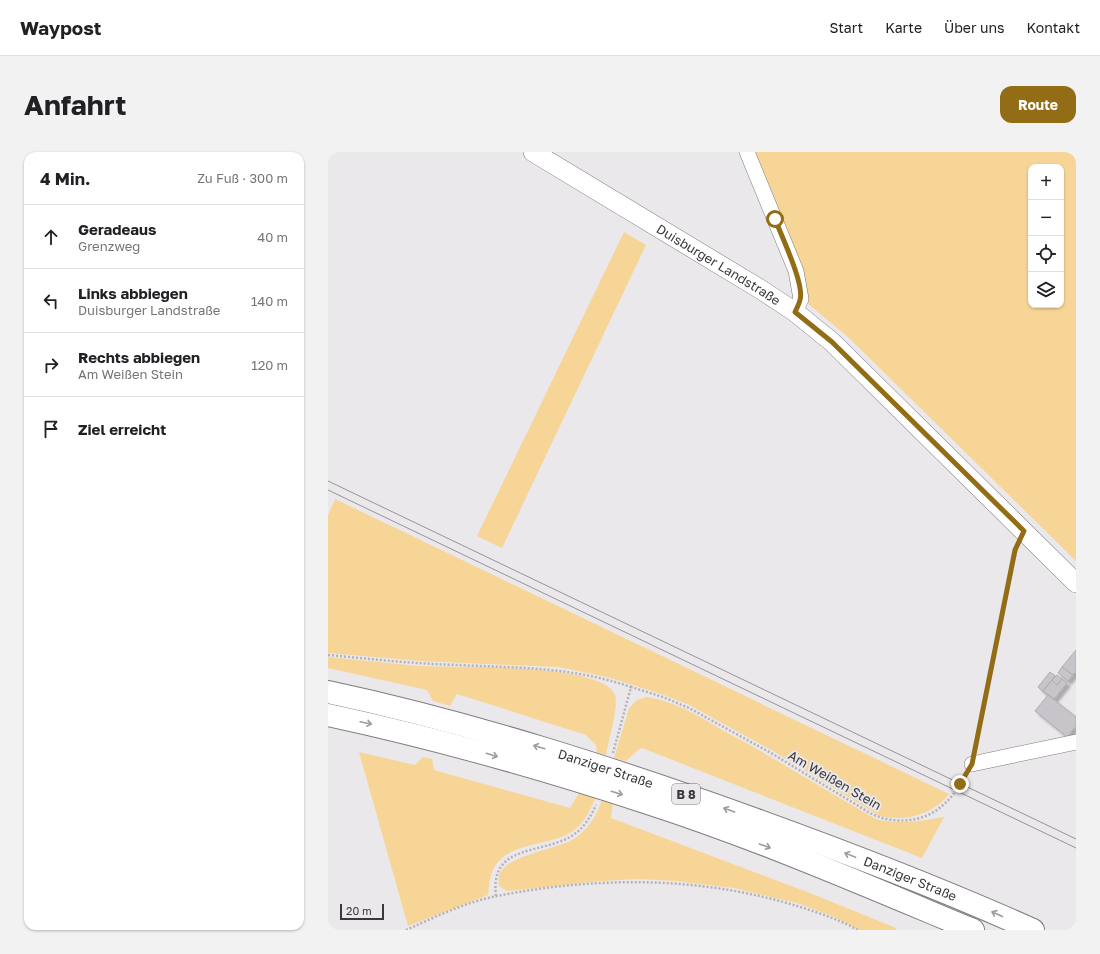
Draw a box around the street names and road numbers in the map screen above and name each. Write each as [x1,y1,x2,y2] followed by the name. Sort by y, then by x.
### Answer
[654,220,784,308] street label: Duisburger Landstraße
[556,745,655,791] street label: Danziger Straße
[786,747,884,813] street label: Am Weißen Stein
[672,784,700,804] road number: B 8
[861,853,959,904] street label: Danziger Straße

